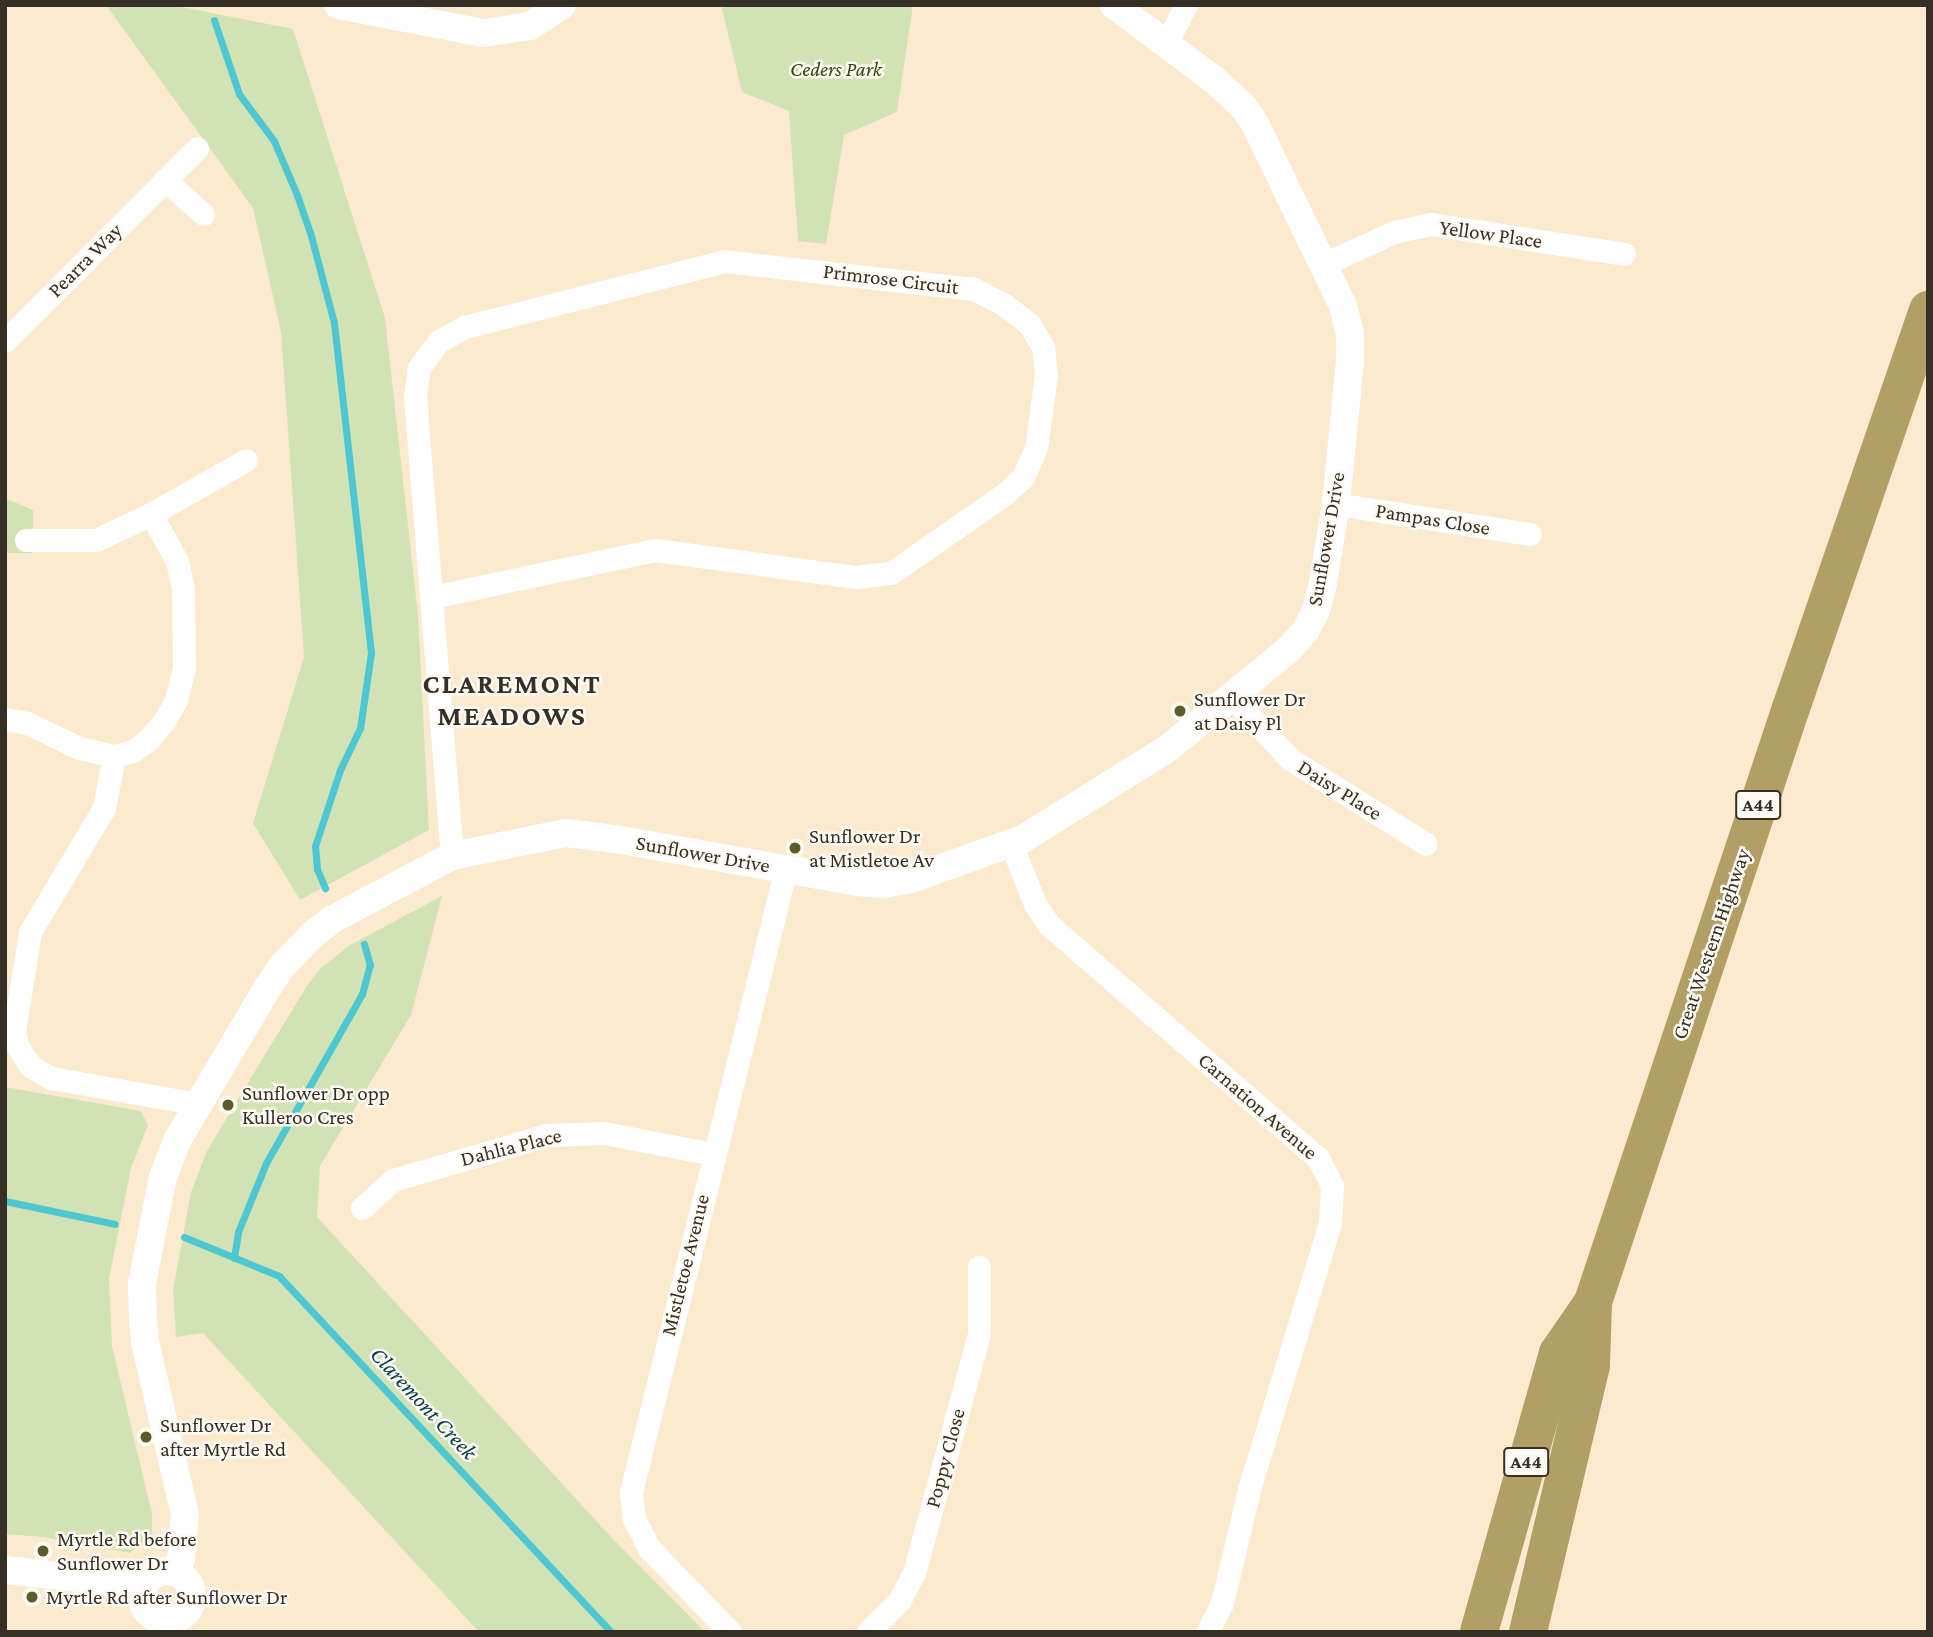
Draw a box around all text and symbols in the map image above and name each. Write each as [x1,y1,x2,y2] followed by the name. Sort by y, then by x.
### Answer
[790,56,882,82] park label: Ceders Park
[1438,214,1544,254] street label: Yellow Place
[43,218,127,302] street label: Pearra Way
[822,258,960,300] street label: Primrose Circuit
[1302,470,1350,608] street label: Sunflower Drive
[1374,498,1492,540] street label: Pampas Close
[424,667,600,733] district label: CLAREMONT MEADOWS
[1194,686,1305,736] place label: Sunflower Dr at Daisy Pl
[1172,703,1188,719] marker: Sunflower Dr at Daisy Pl
[1293,754,1387,826] street label: Daisy Place
[1734,790,1782,820] road number: A44
[809,823,934,873] place label: Sunflower Dr at Mistletoe Av
[634,830,772,878] street label: Sunflower Drive
[787,840,803,856] marker: Sunflower Dr at Mistletoe Av
[1667,845,1755,1043] street label: Great Western Highway
[1193,1047,1323,1165] street label: Carnation Avenue
[242,1080,390,1130] place label: Sunflower Dr opp Kulleroo Cres
[220,1097,236,1113] marker: Sunflower Dr opp Kulleroo Cres
[458,1122,564,1172] street label: Dahlia Place
[655,1192,715,1338] street label: Mistletoe Avenue
[365,1341,483,1465] water label: Claremont Creek
[920,1406,970,1510] street label: Poppy Close
[160,1412,286,1462] place label: Sunflower Dr after Myrtle Rd
[138,1429,154,1445] marker: Sunflower Dr after Myrtle Rd
[1502,1446,1550,1478] road number: A44
[57,1526,196,1576] place label: Myrtle Rd before Sunflower Dr
[35,1543,51,1559] marker: Myrtle Rd before Sunflower Dr
[46,1584,287,1610] place label: Myrtle Rd after Sunflower Dr
[24,1589,40,1605] marker: Myrtle Rd after Sunflower Dr

